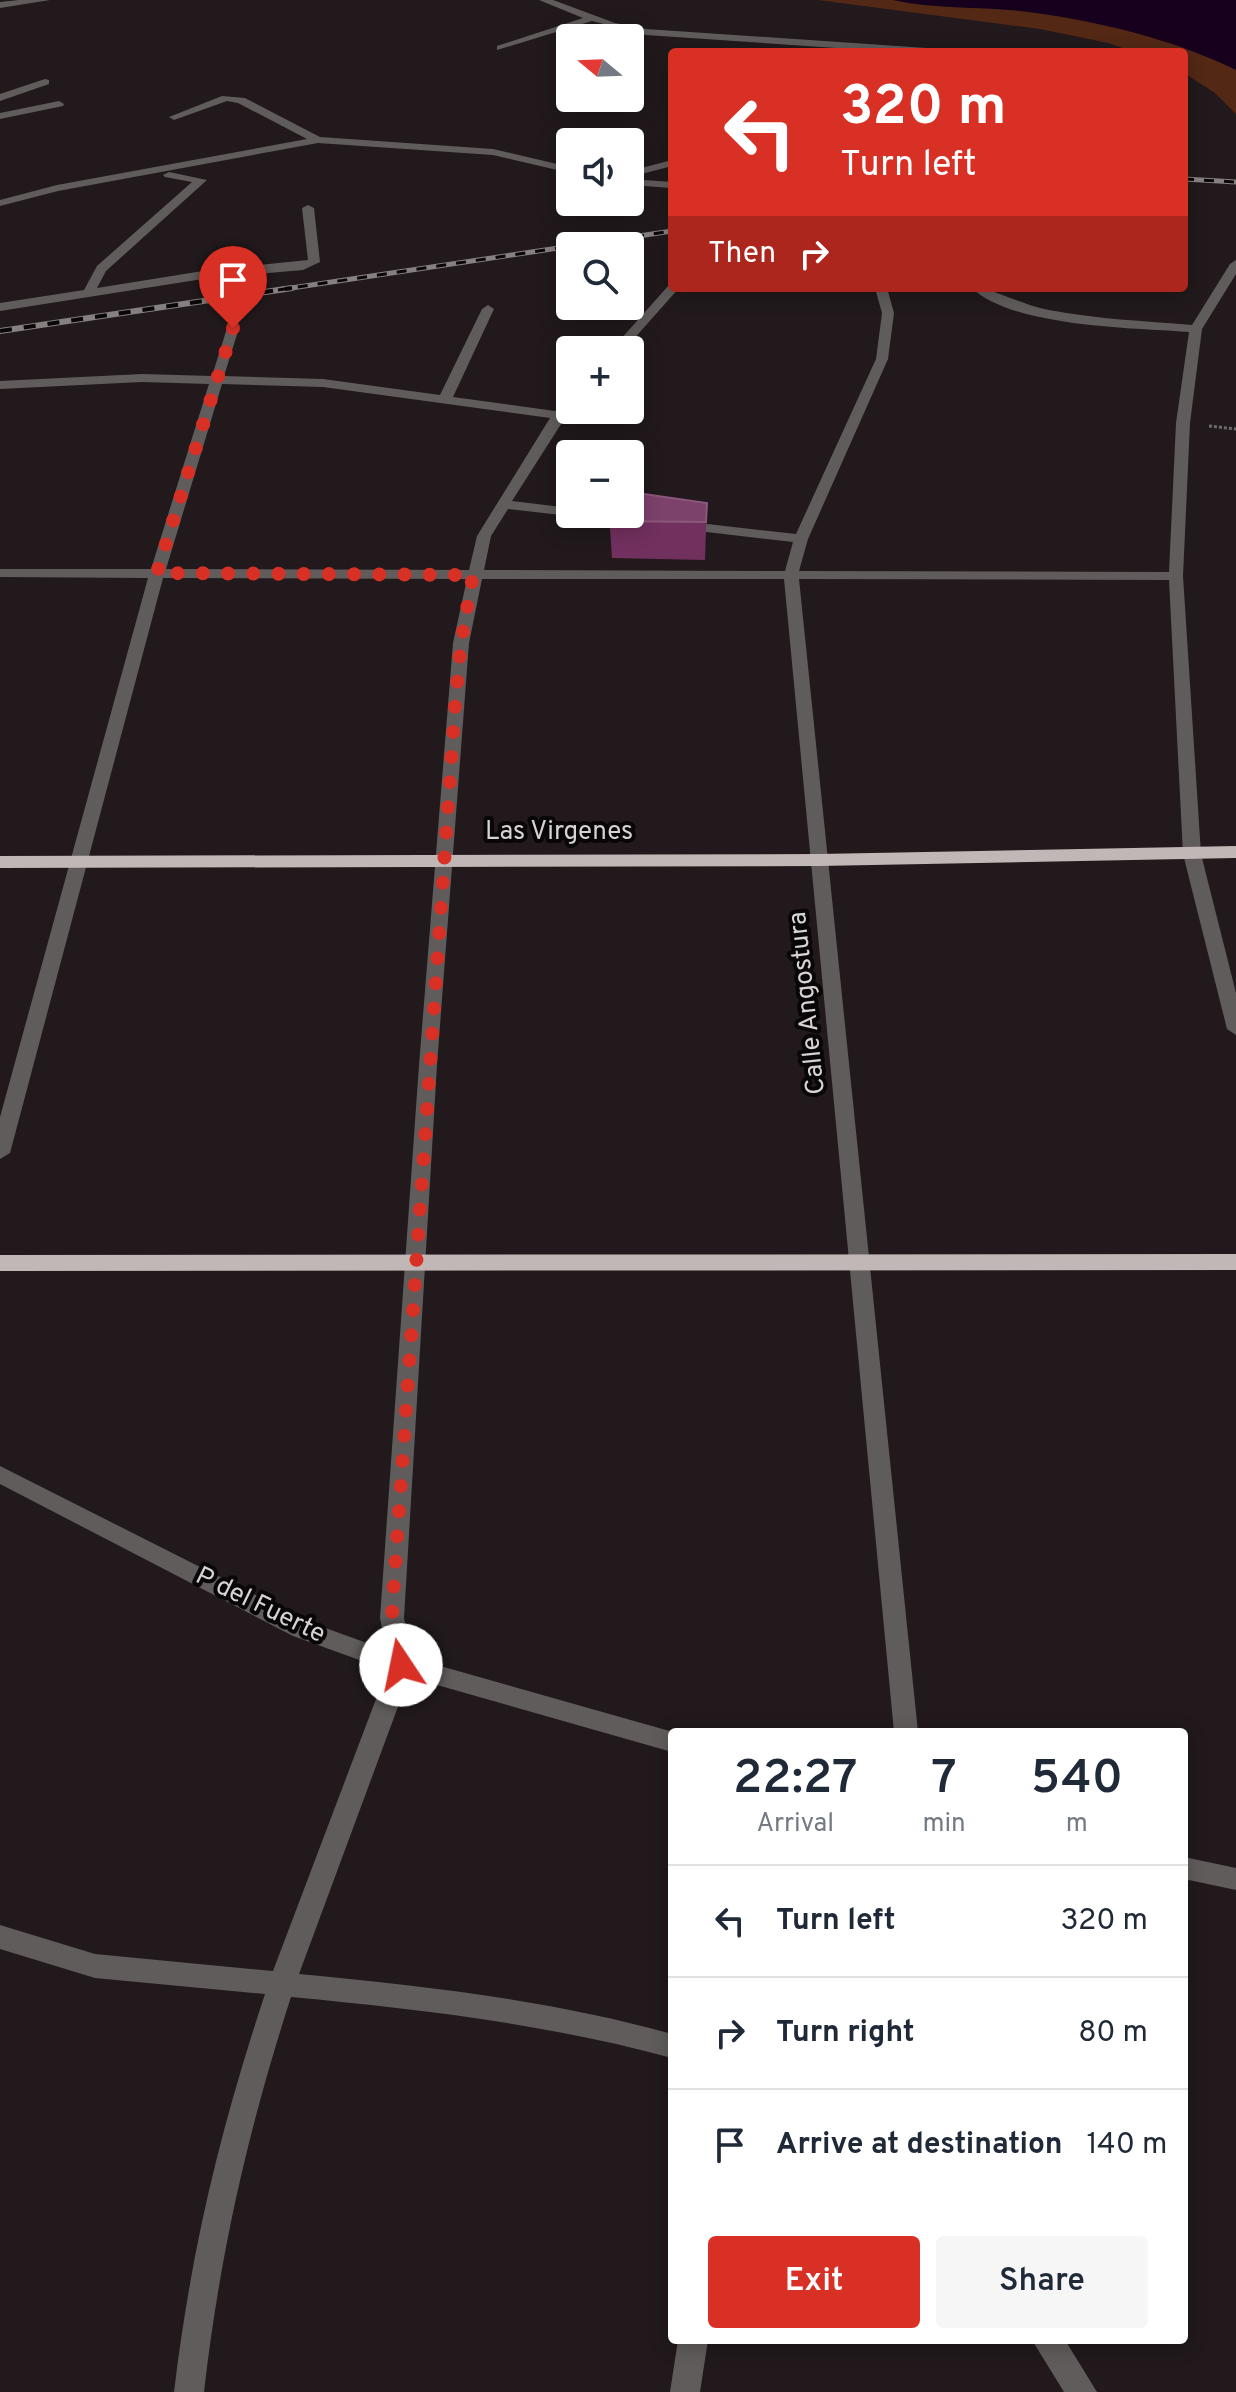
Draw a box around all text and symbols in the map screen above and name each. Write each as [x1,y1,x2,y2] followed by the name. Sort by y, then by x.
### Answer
[556,24,644,112] north arrow
[556,24,644,528] map controls
[840,74,1007,144] text: 320 m
[708,80,812,184] icon: left
[556,128,644,216] button: sound
[840,143,977,189] text: Turn left
[556,232,644,320] button: search
[792,232,836,276] icon: right
[708,236,776,273] text: Then
[199,246,267,328] pin
[211,258,255,302] icon: arrive
[556,336,644,424] button: +
[556,440,644,528] button: −
[485,816,633,849] street label: Las Virgenes
[782,910,834,1096] street label: Calle Angostura
[190,1560,330,1652] street label: P del Fuerte
[359,1623,443,1707] position arrow
[733,1750,857,1810] text: 22:27
[931,1750,957,1810] text: 7
[1031,1750,1123,1810] text: 540
[756,1808,834,1841] text: Arrival
[922,1808,966,1841] text: min
[1066,1808,1088,1841] text: m
[708,1899,752,1943] icon: left
[776,1903,896,1940] text: Turn left
[1060,1903,1148,1940] text: 320 m
[708,2011,752,2055] icon: right
[776,2015,914,2052] text: Turn right
[1078,2015,1148,2052] text: 80 m
[708,2123,752,2167] icon: arrive
[776,2127,1062,2164] text: Arrive at destination
[1086,2127,1167,2164] text: 140 m
[708,2236,920,2328] button: Exit
[936,2236,1148,2328] button: Share

